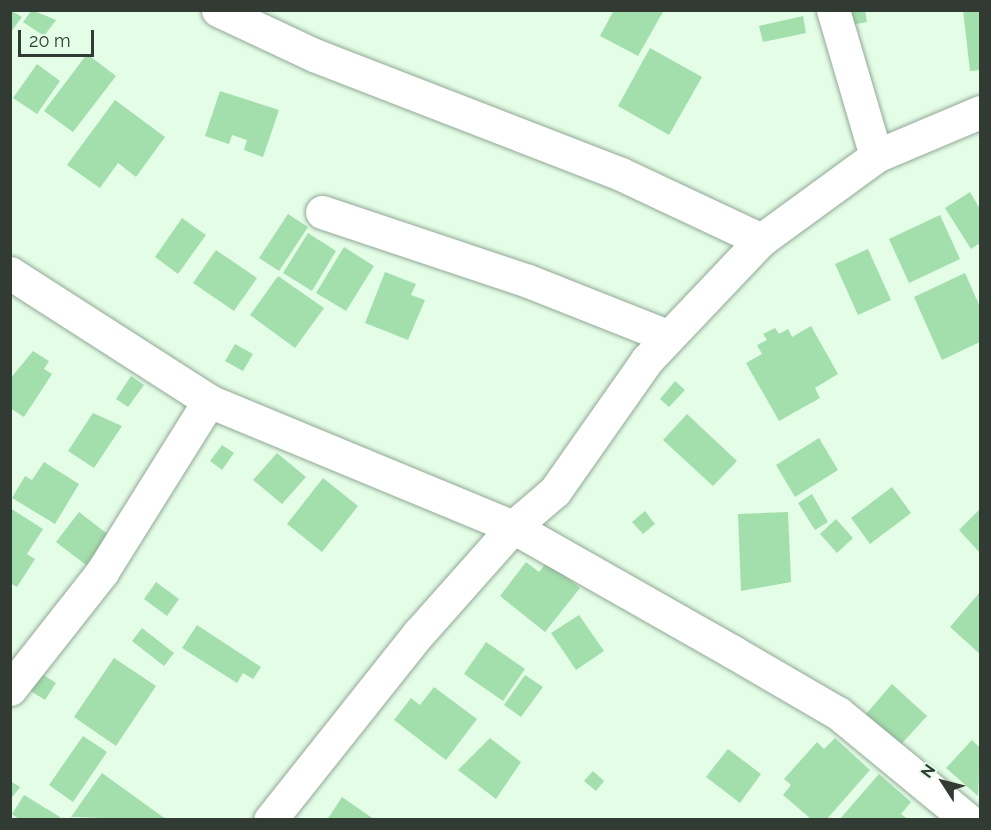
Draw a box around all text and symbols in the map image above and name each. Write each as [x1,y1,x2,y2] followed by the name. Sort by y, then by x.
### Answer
[21,18,98,56] scale bar
[29,30,71,51] text: 20 m
[913,752,973,812] north arrow
[917,761,939,782] text: N

